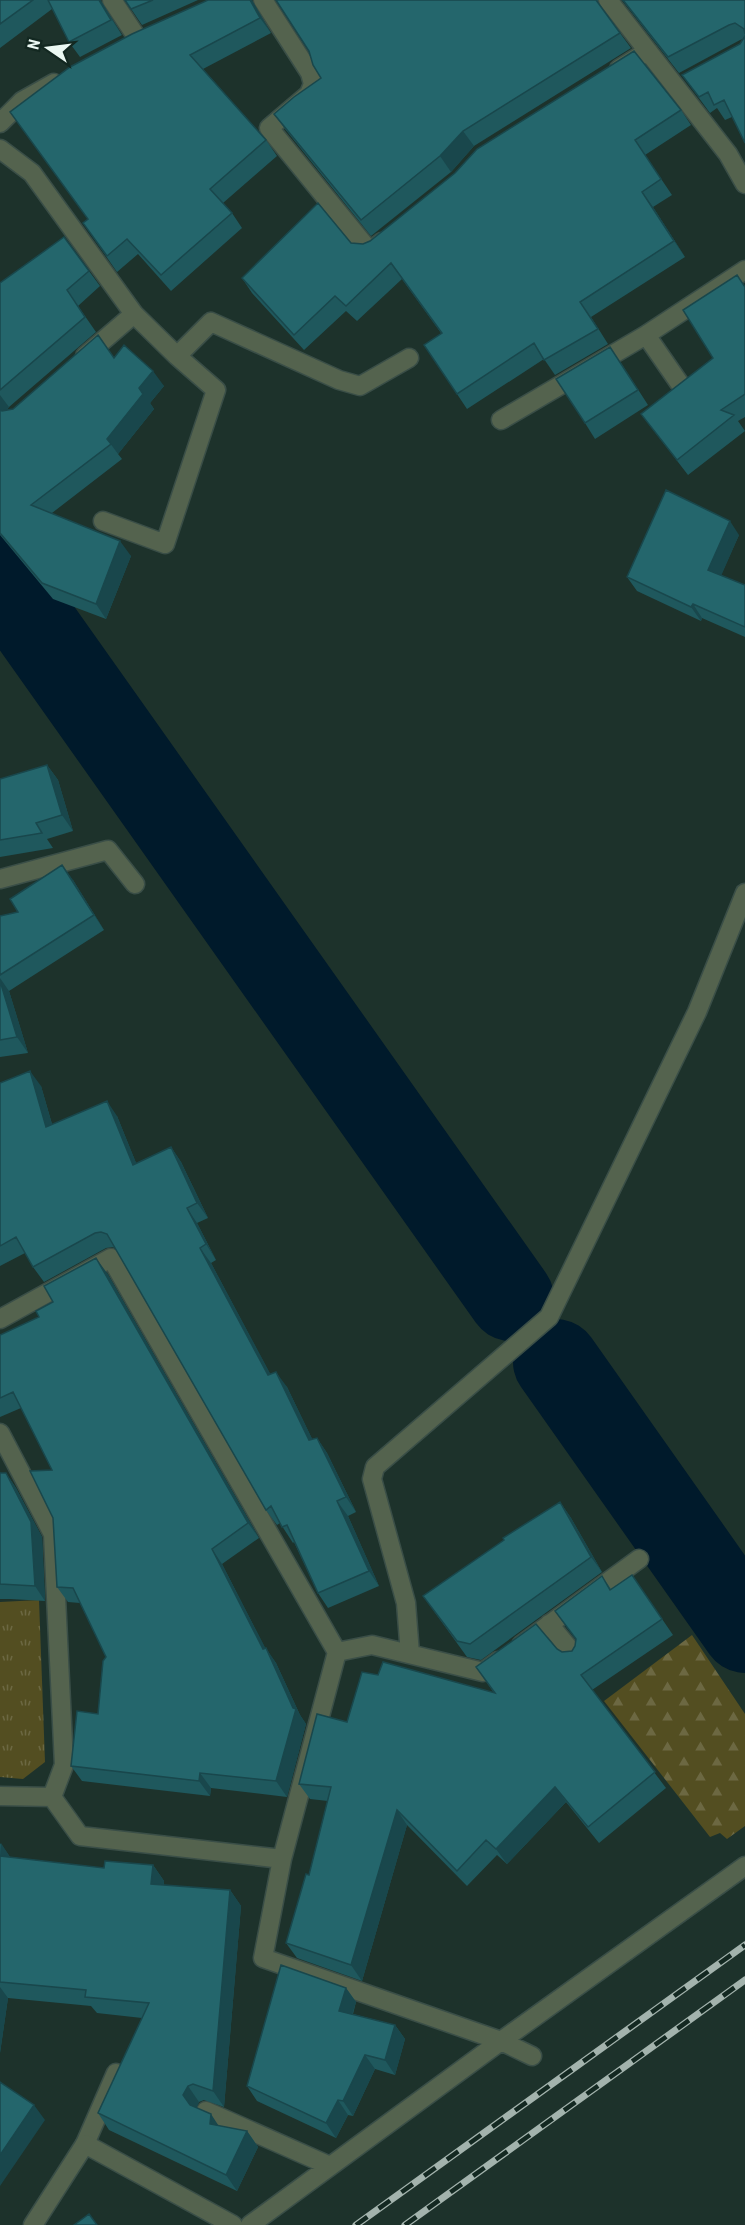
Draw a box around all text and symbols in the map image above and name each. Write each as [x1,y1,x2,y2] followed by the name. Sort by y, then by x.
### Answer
[18,18,78,78] north arrow
[24,37,44,52] text: N

